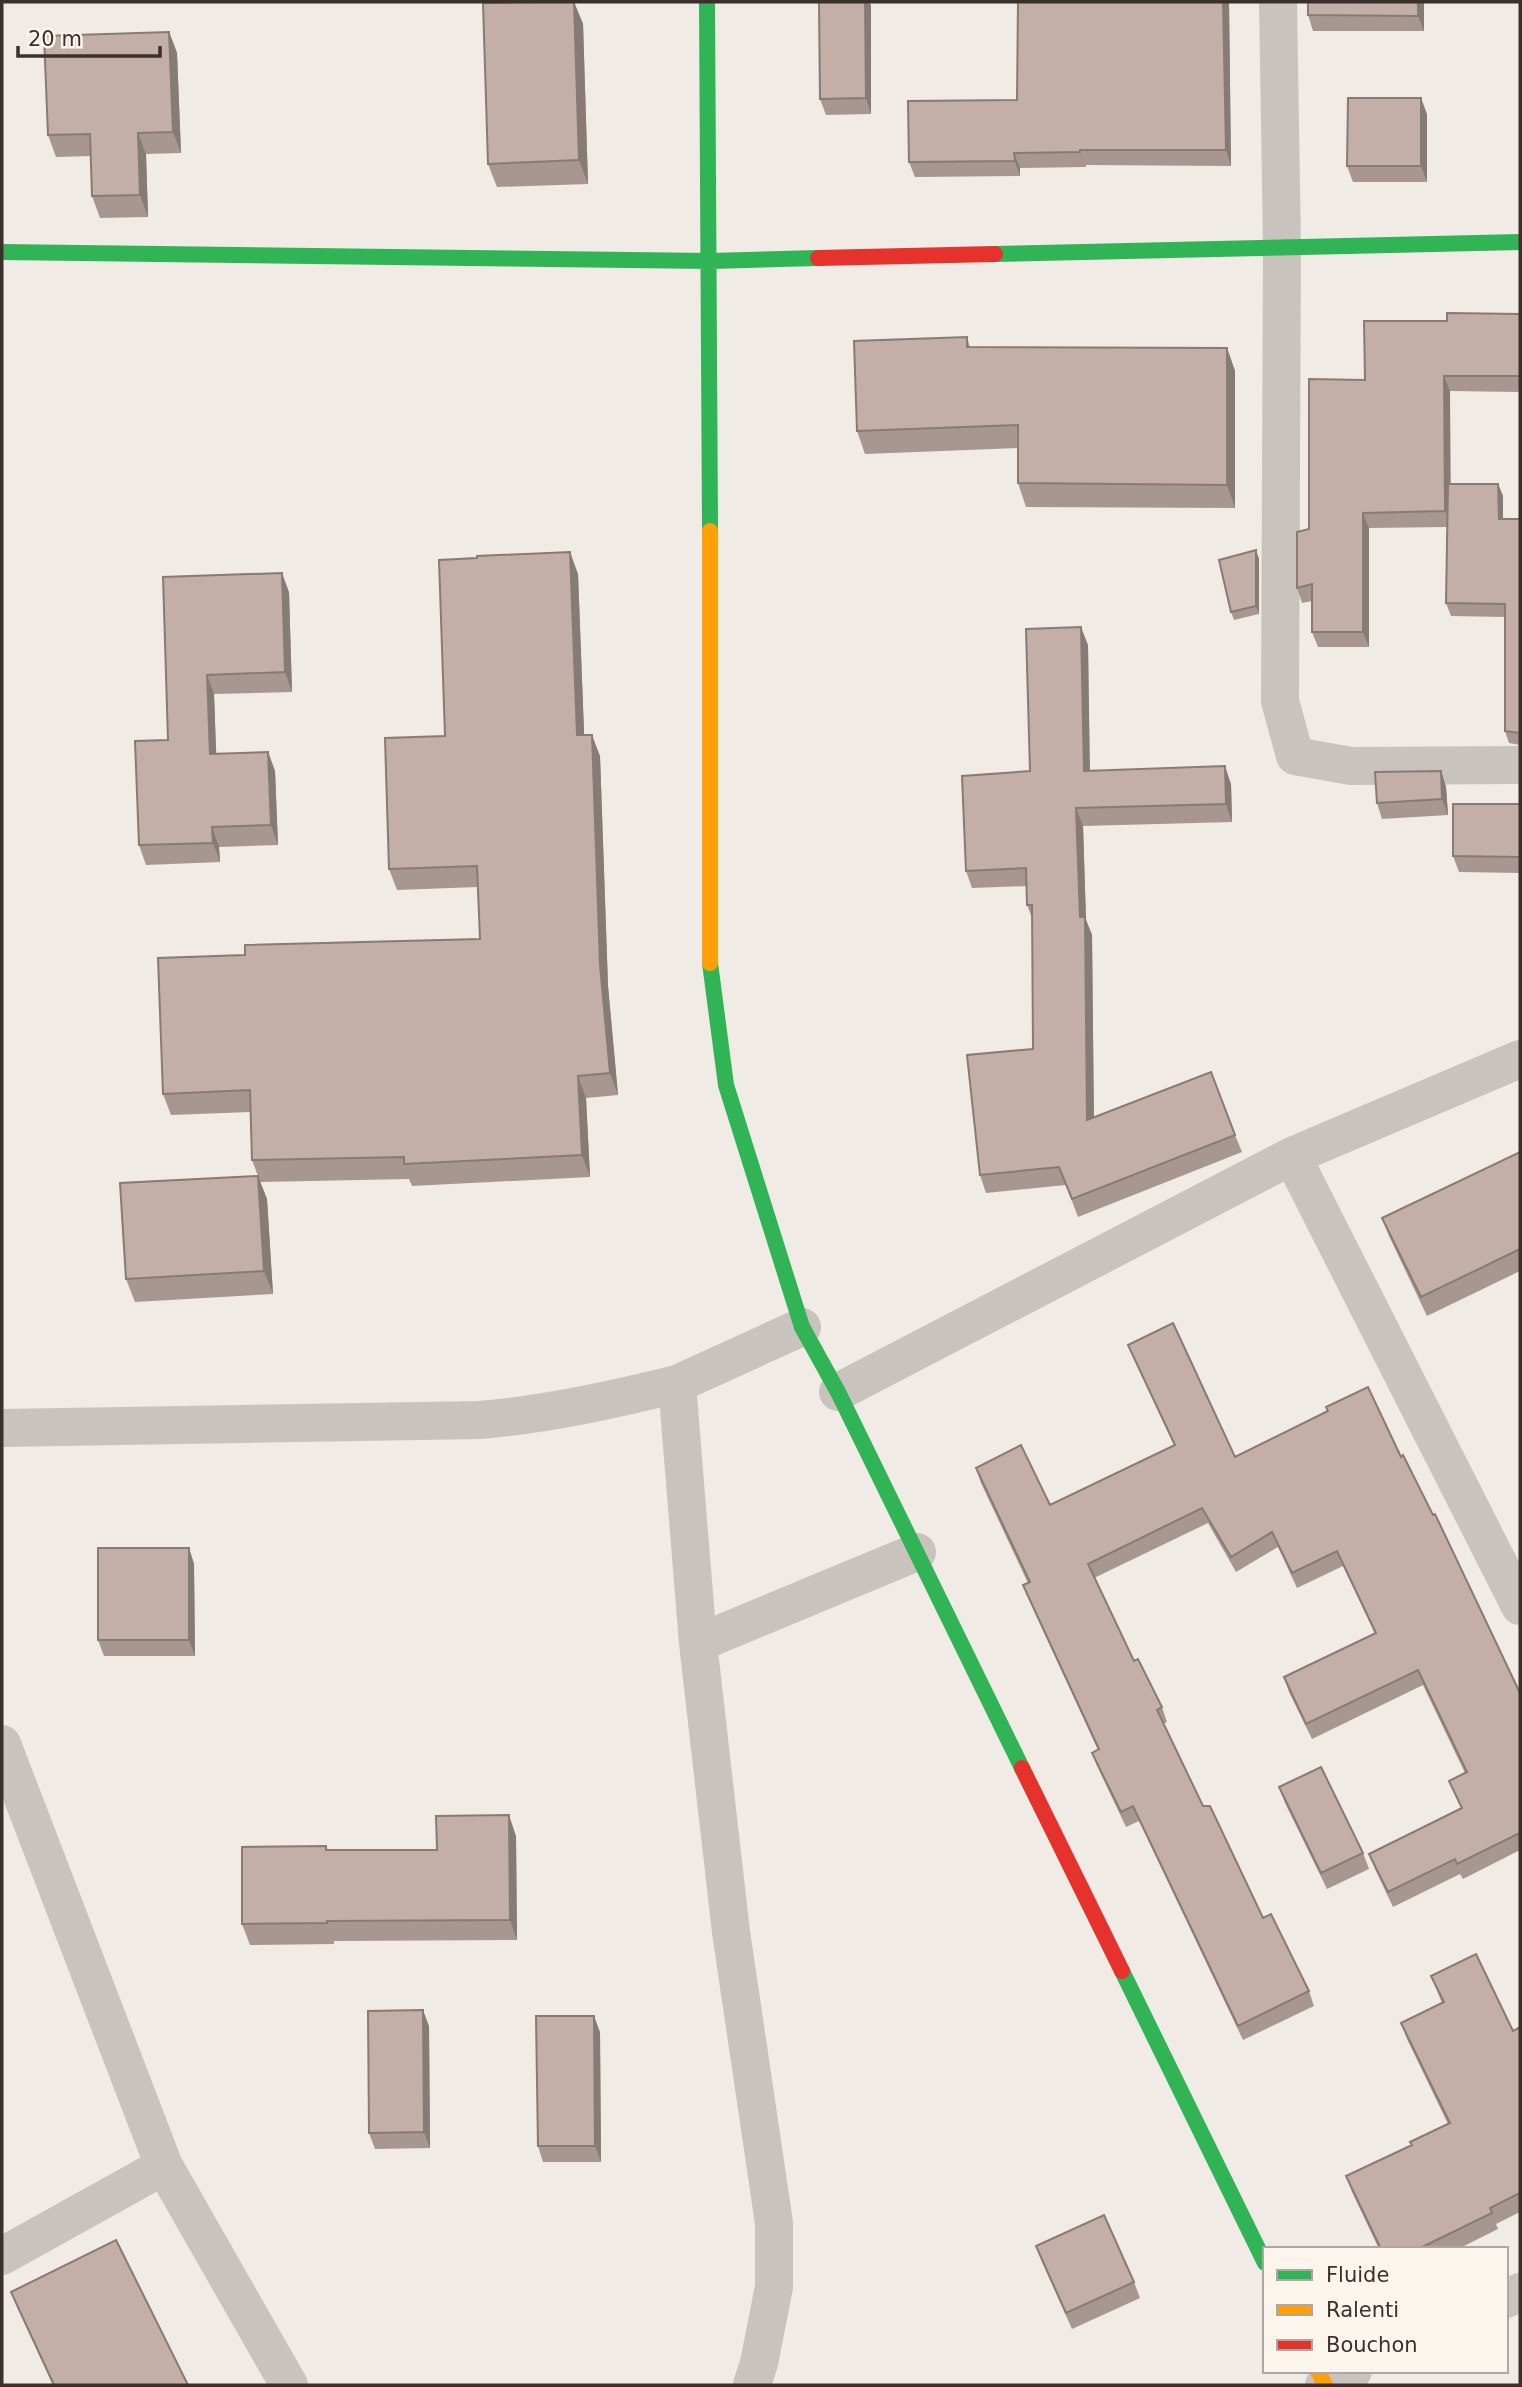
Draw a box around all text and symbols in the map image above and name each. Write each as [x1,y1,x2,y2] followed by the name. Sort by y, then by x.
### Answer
[18,14,159,58] scale bar
[28,27,82,51] text: 20 m
[1263,2247,1508,2373] legend
[1326,2263,1389,2287] text: Fluide
[1326,2298,1399,2322] text: Ralenti
[1326,2333,1418,2357] text: Bouchon

